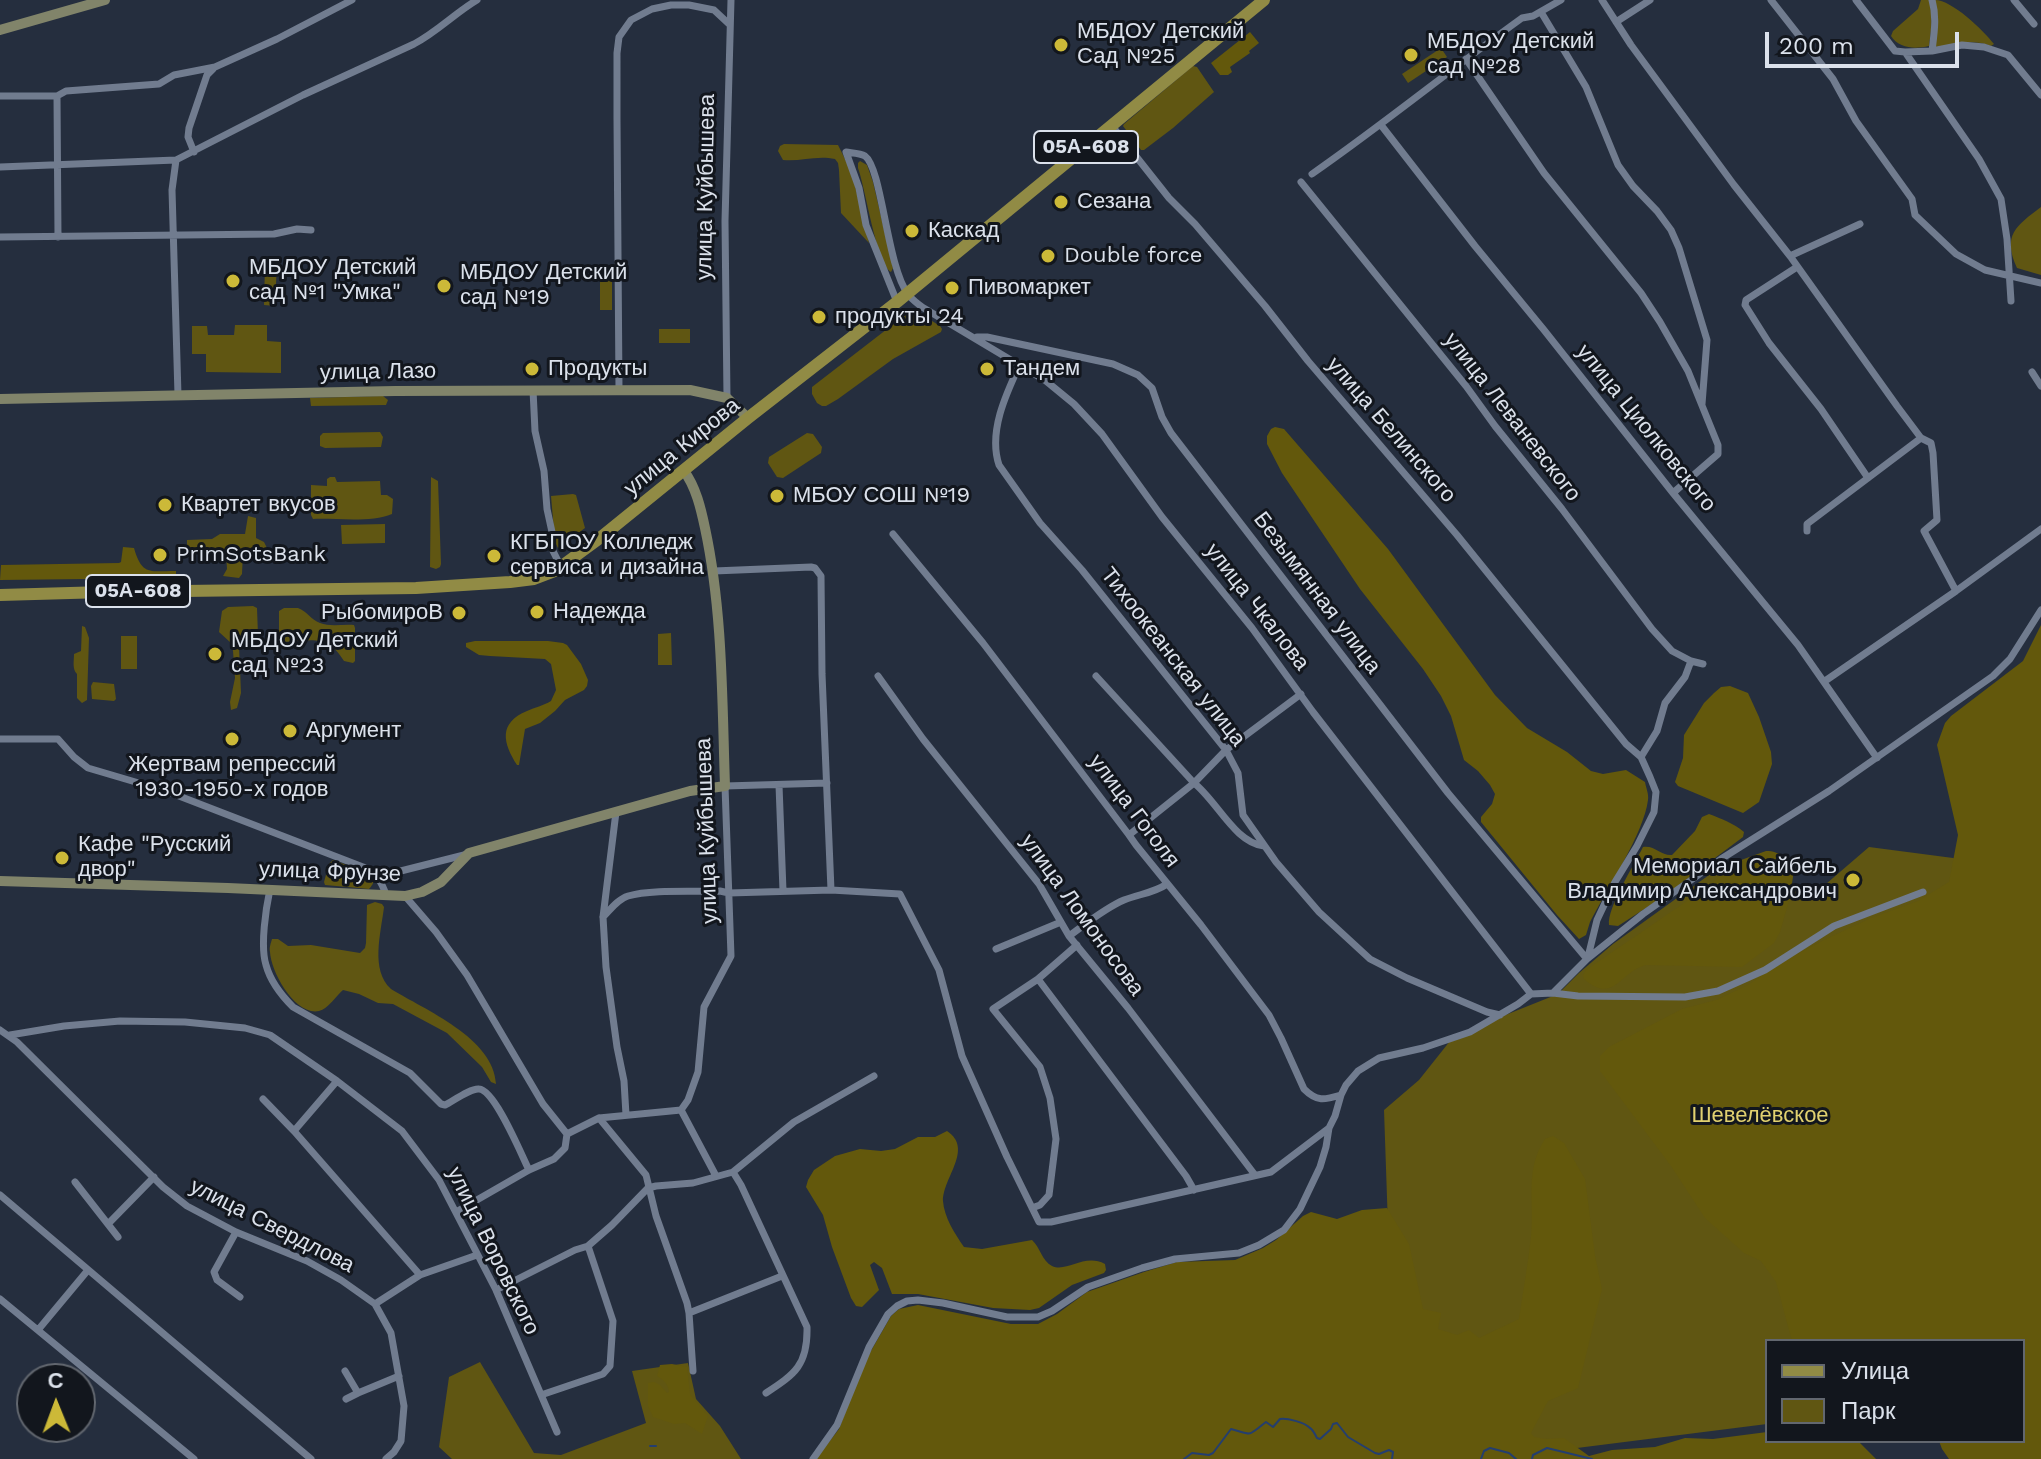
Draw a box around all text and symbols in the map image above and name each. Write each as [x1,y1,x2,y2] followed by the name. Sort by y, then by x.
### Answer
[1769,16,1963,66] scale bar
[1077,19,1244,70] place label: МБДОУ Детский Сад №25
[1427,29,1594,80] place label: МБДОУ Детский сад №28
[1779,32,1854,60] text: 200 m
[1052,36,1070,54] marker: МБДОУ Детский Сад №25
[1402,46,1420,64] marker: МБДОУ Детский сад №28
[691,94,721,280] street label: улица Куйбышева
[1034,131,1138,163] road number: 05А-608
[1077,189,1151,215] place label: Сезана
[1052,193,1070,211] marker: Сезана
[928,218,999,244] place label: Каскад
[903,222,921,240] marker: Каскад
[1064,243,1203,269] place label: Double force
[1039,247,1057,265] marker: Double force
[249,255,416,306] place label: МБДОУ Детский сад №1 "Умка"
[460,260,627,312] place label: МБДОУ Детский сад №19
[224,272,242,290] marker: МБДОУ Детский сад №1 "Умка"
[968,275,1091,301] place label: Пивомаркет
[435,277,453,295] marker: МБДОУ Детский сад №19
[943,279,961,297] marker: Пивомаркет
[835,304,964,330] place label: продукты 24
[810,308,828,326] marker: продукты 24
[1438,327,1586,507] street label: улица Леваневского
[1570,339,1722,517] street label: улица Циолковского
[1321,352,1461,508] street label: улица Белинского
[548,356,647,382] place label: Продукты
[1003,356,1080,382] place label: Тандем
[320,358,436,386] street label: улица Лазо
[523,360,541,378] marker: Продукты
[978,360,996,378] marker: Тандем
[619,392,745,502] street label: улица Кирова
[793,483,970,509] place label: МБОУ СОШ №19
[768,487,786,505] marker: МБОУ СОШ №19
[181,492,336,518] place label: Квартет вкусов
[156,496,174,514] marker: Квартет вкусов
[1248,507,1386,679] street label: Безымянная улица
[510,530,704,582] place label: КГБПОУ Колледж сервиса и дизайна
[1199,538,1315,676] street label: улица Чкалова
[176,542,326,568] place label: PrimSotsBank
[151,546,169,564] marker: PrimSotsBank
[485,547,503,565] marker: КГБПОУ Колледж сервиса и дизайна
[1095,562,1251,752] street label: Тихоокеанская улица
[86,575,190,607] road number: 05А-608
[553,599,646,625] place label: Надежда
[321,600,443,626] place label: РыбомироВ
[528,603,546,621] marker: Надежда
[450,604,468,622] marker: РыбомироВ
[231,628,398,680] place label: МБДОУ Детский сад №23
[206,645,224,663] marker: МБДОУ Детский сад №23
[306,718,401,744] place label: Аргумент
[281,722,299,740] marker: Аргумент
[223,730,241,748] marker: Жертвам репрессий 1930-1950-х годов
[691,738,723,924] street label: улица Куйбышева
[1083,749,1185,873] street label: улица Гоголя
[128,752,336,804] place label: Жертвам репрессий 1930-1950-х годов
[1014,829,1150,1001] street label: улица Ломоносова
[78,832,231,884] place label: Кафе "Русский двор"
[53,849,71,867] marker: Кафе "Русский двор"
[1567,854,1837,906] place label: Мемориал Сайбель Владимир Александрович
[259,856,401,888] street label: улица Фрунзе
[1844,871,1862,889] marker: Мемориал Сайбель Владимир Александрович
[1691,1103,1829,1129] park label: Шевелёвское
[441,1163,545,1339] street label: улица Воровского
[185,1173,359,1279] street label: улица Свердлова
[1765,1339,2025,1443] legend
[1841,1357,1909,1385] text: Улица
[16,1363,96,1443] north arrow
[47,1368,64,1393] text: С
[1841,1397,1895,1425] text: Парк

